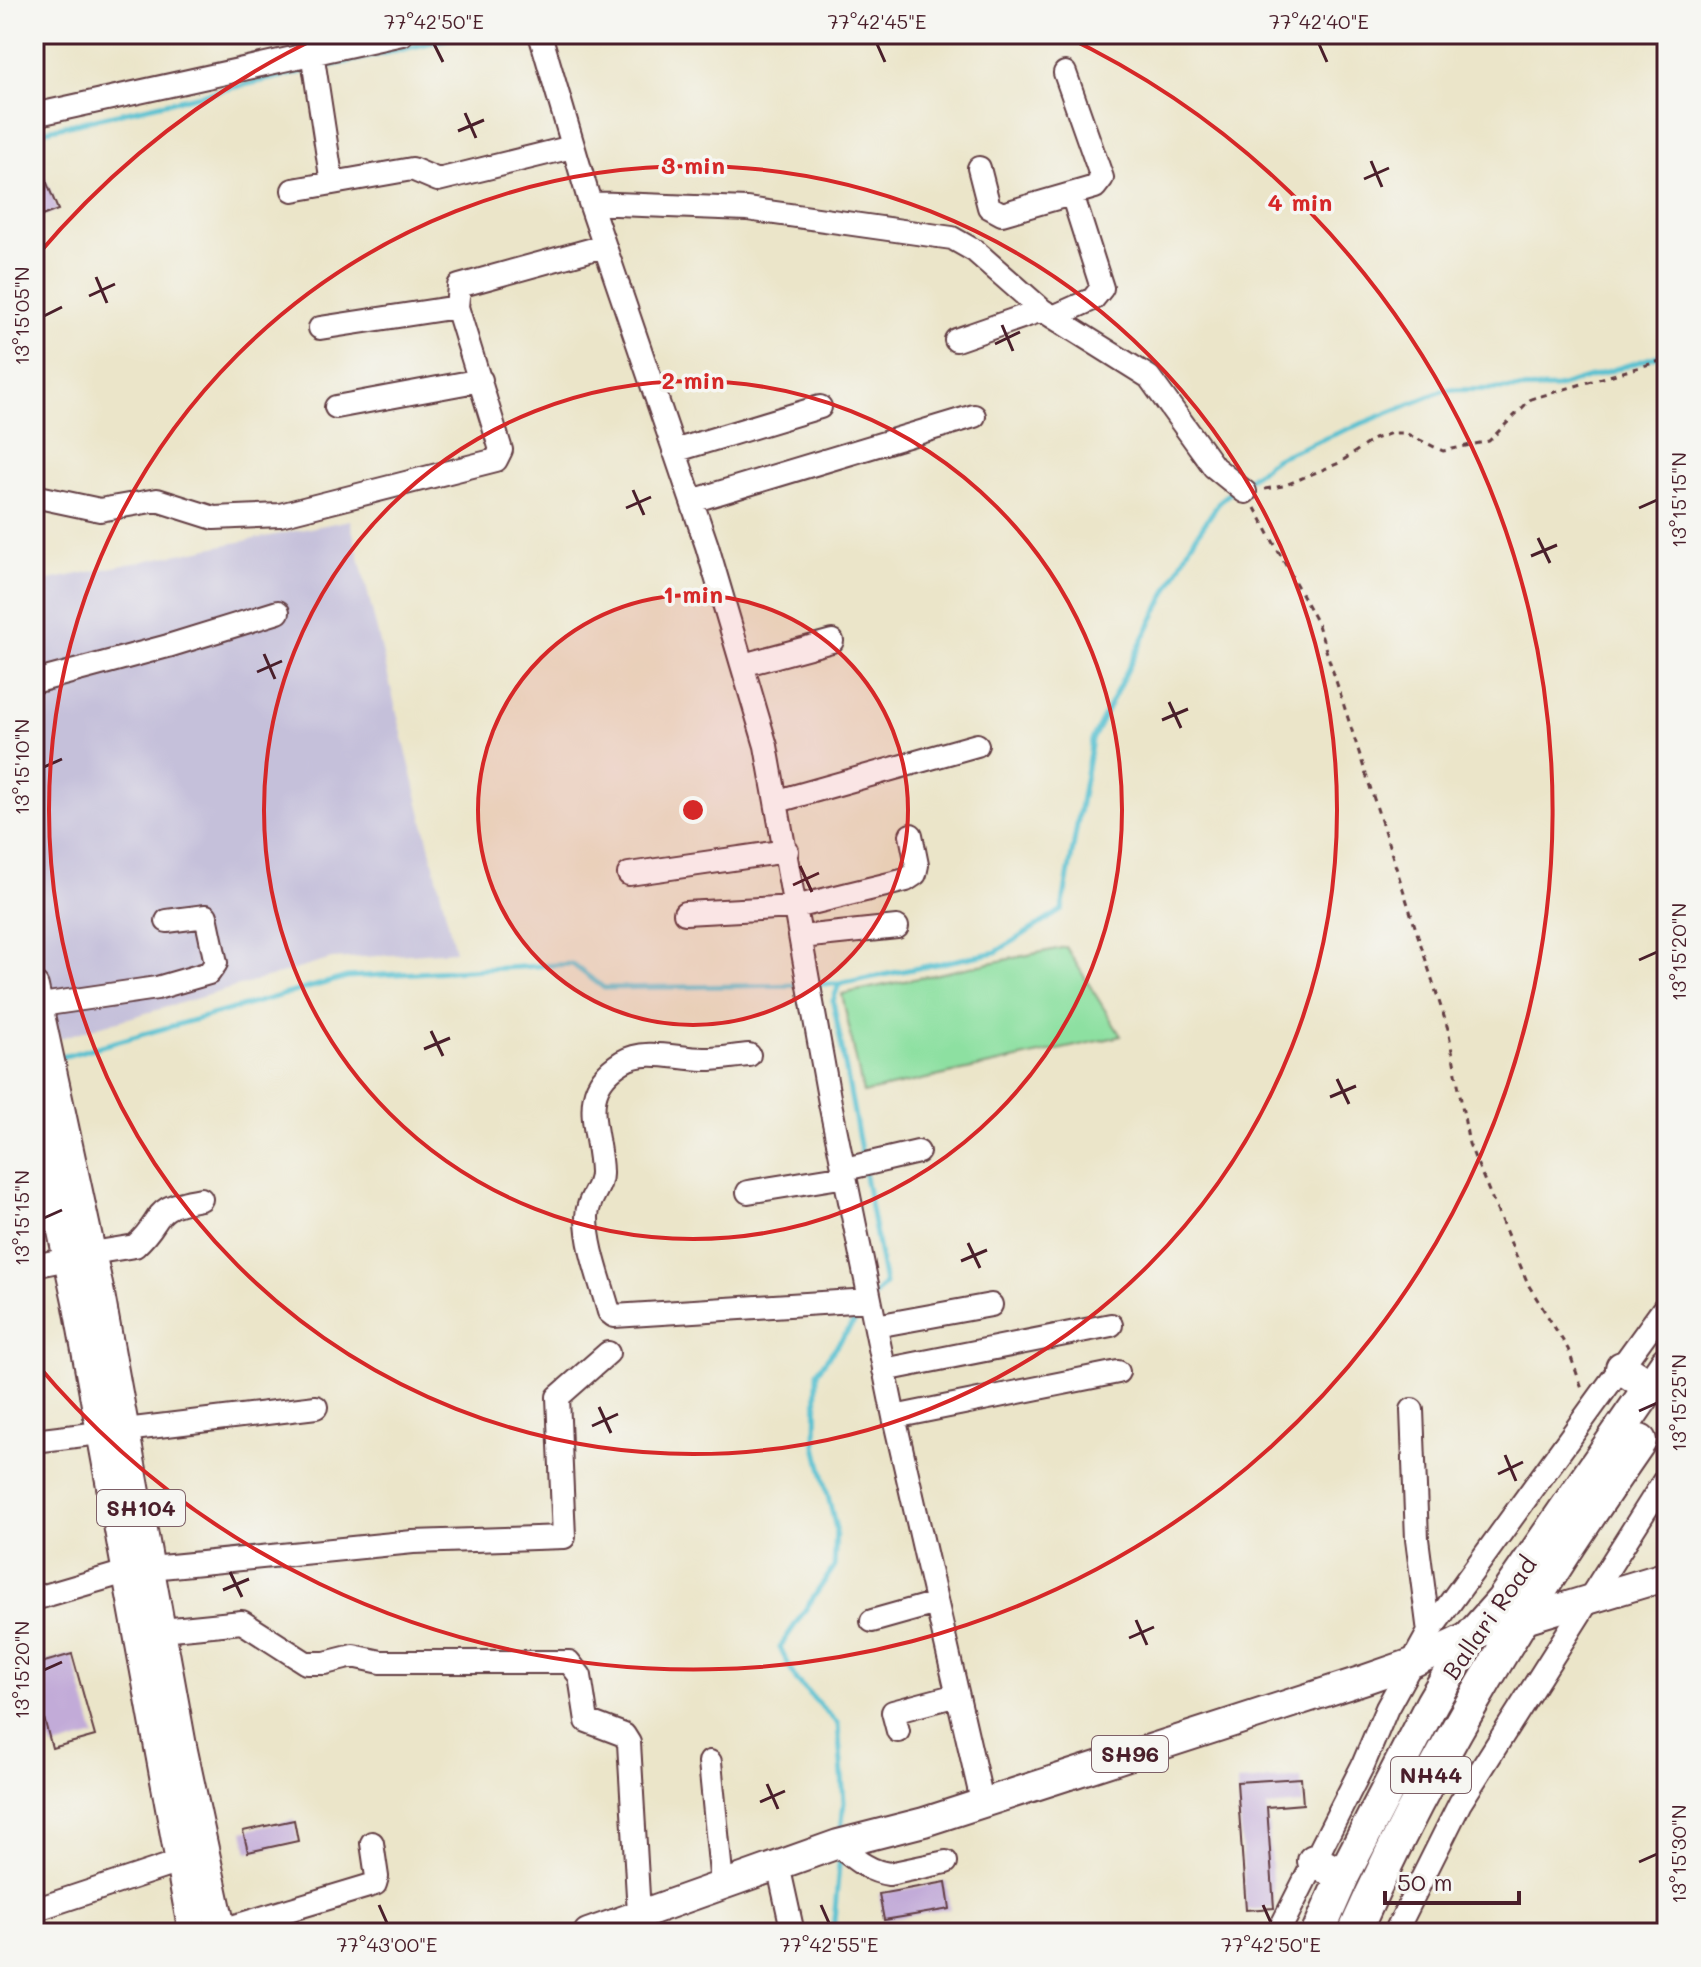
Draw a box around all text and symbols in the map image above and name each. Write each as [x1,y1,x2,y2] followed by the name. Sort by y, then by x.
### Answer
[384,8,484,34] text: 77°42'50"E
[827,8,927,34] text: 77°42'45"E
[1269,8,1369,34] text: 77°42'40"E
[661,149,725,180] text: 3 min
[1268,186,1332,217] text: 4 min
[8,266,34,366] text: 13°15'05"N
[662,364,725,395] text: 2 min
[1665,452,1691,548] text: 13°15'15"N
[663,578,723,609] text: 1 min
[8,719,34,815] text: 13°15'10"N
[679,796,707,824] centre of rings
[1665,903,1691,1001] text: 13°15'20"N
[8,1170,34,1266] text: 13°15'15"N
[1665,1354,1691,1452] text: 13°15'25"N
[97,1490,185,1526] road number: SH104
[1435,1549,1543,1685] street label: Ballari Road
[8,1621,34,1719] text: 13°15'20"N
[1092,1736,1168,1772] road number: SH96
[1391,1757,1471,1793] road number: NH44
[1665,1804,1691,1904] text: 13°15'30"N
[1385,1855,1519,1905] scale bar
[1397,1866,1453,1897] text: 50 m
[336,1931,438,1957] text: 77°43'00"E
[779,1931,879,1957] text: 77°42'55"E
[1221,1931,1321,1957] text: 77°42'50"E

